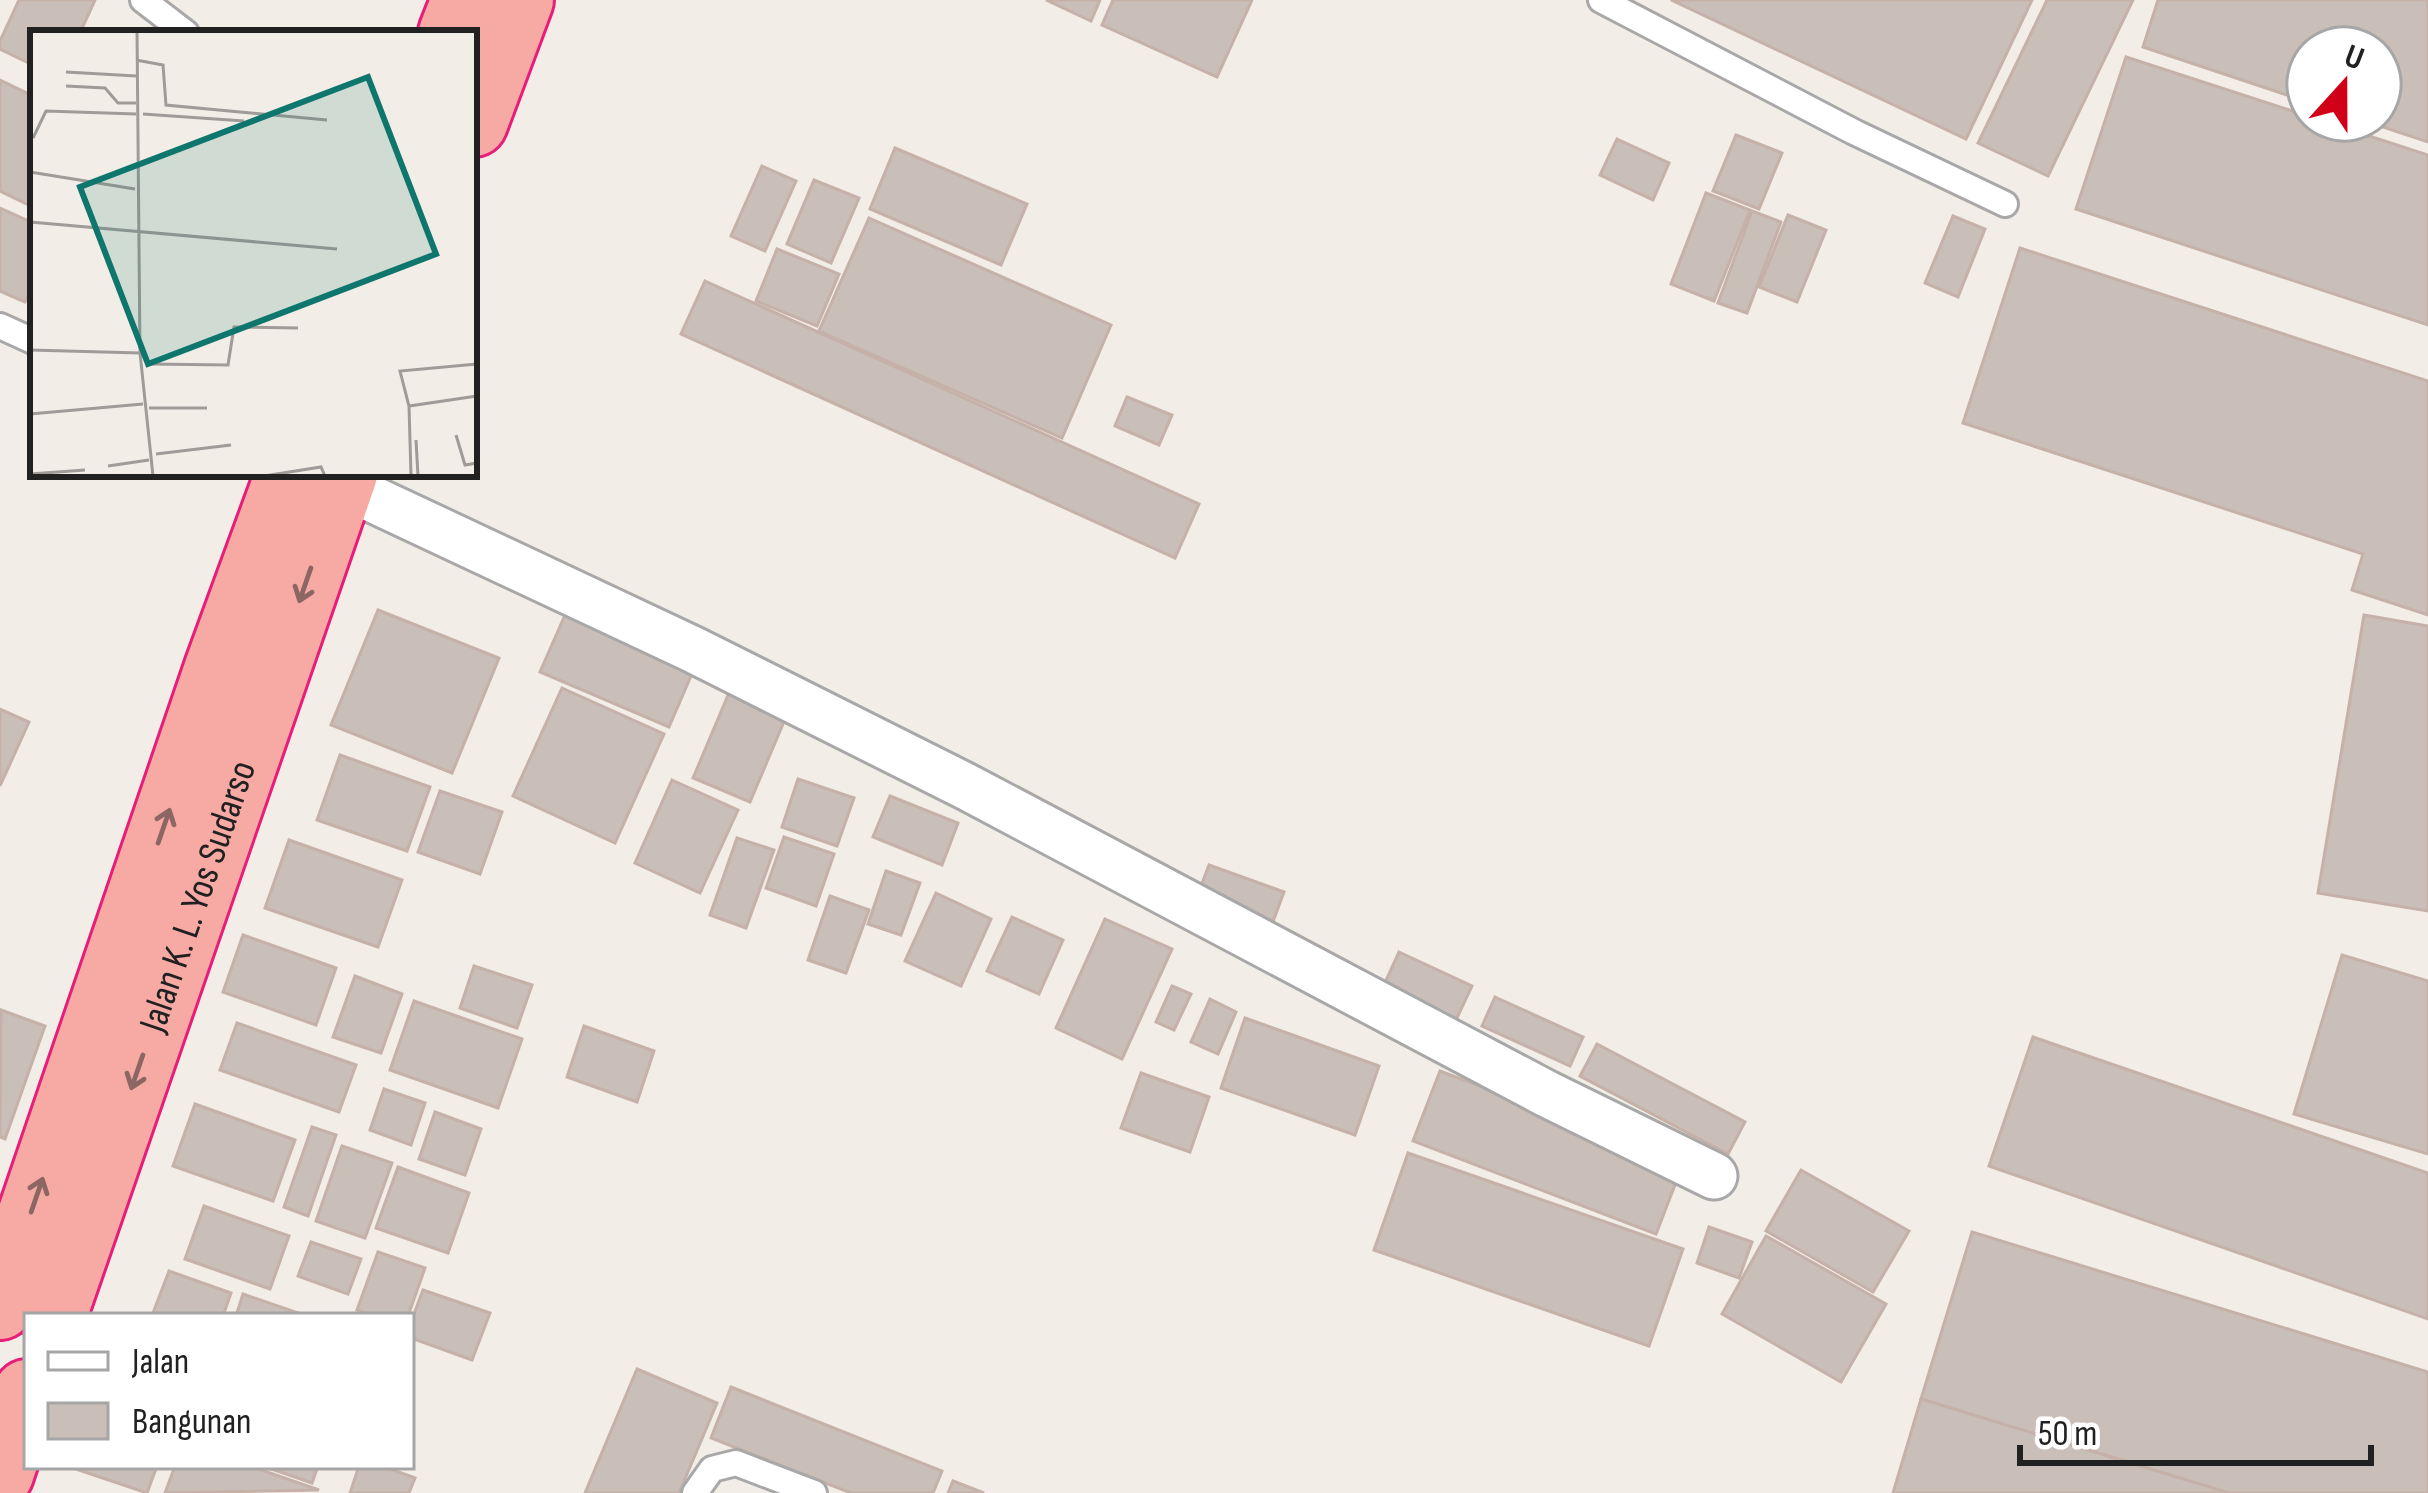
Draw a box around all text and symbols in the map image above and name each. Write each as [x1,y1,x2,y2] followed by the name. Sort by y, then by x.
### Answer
[2284,24,2404,144] north arrow
[30,30,477,477] inset map
[2339,36,2369,80] text: U
[293,565,314,602] one-way arrow
[129,755,267,1039] street label: Jalan K. L. Yos Sudarso
[154,808,176,846] one-way arrow
[125,1053,146,1090] one-way arrow
[27,1177,49,1215] one-way arrow
[24,1313,414,1469] legend
[131,1341,189,1384] text: Jalan
[2020,1391,2371,1465] scale bar
[132,1401,251,1444] text: Bangunan
[2038,1413,2097,1456] text: 50 m

